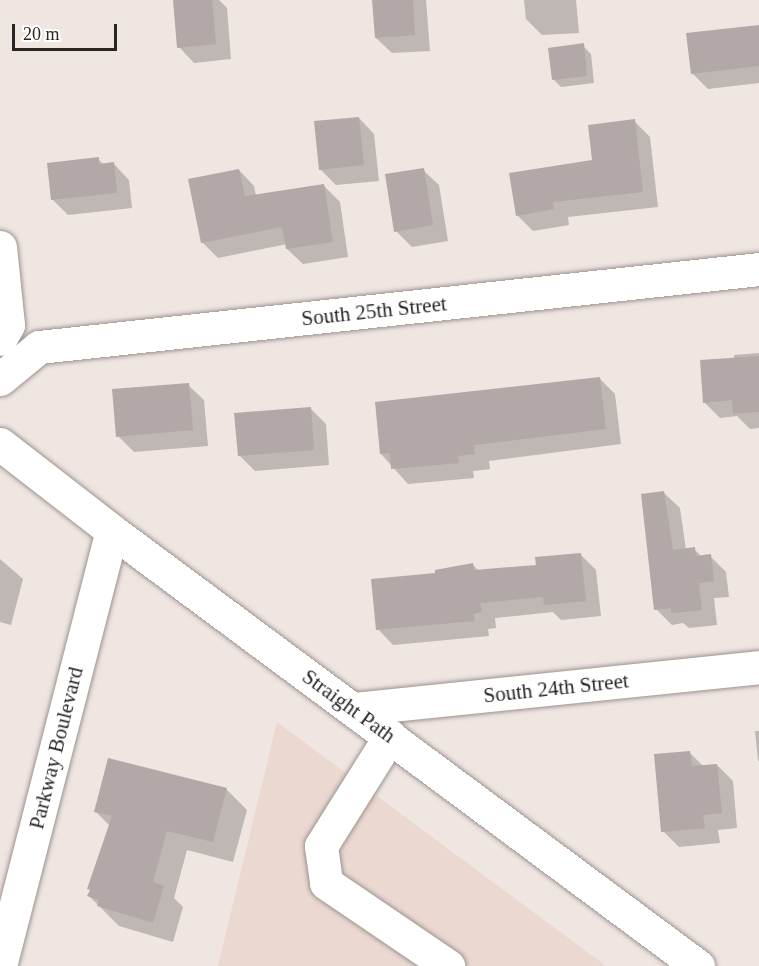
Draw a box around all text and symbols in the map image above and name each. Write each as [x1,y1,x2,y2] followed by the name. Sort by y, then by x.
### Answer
[15,12,120,50] scale bar
[23,24,60,44] text: 20 m
[300,291,448,331] street label: South 25th Street
[24,664,88,832] street label: Parkway Boulevard
[297,664,401,748] street label: Straight Path
[482,668,630,708] street label: South 24th Street

